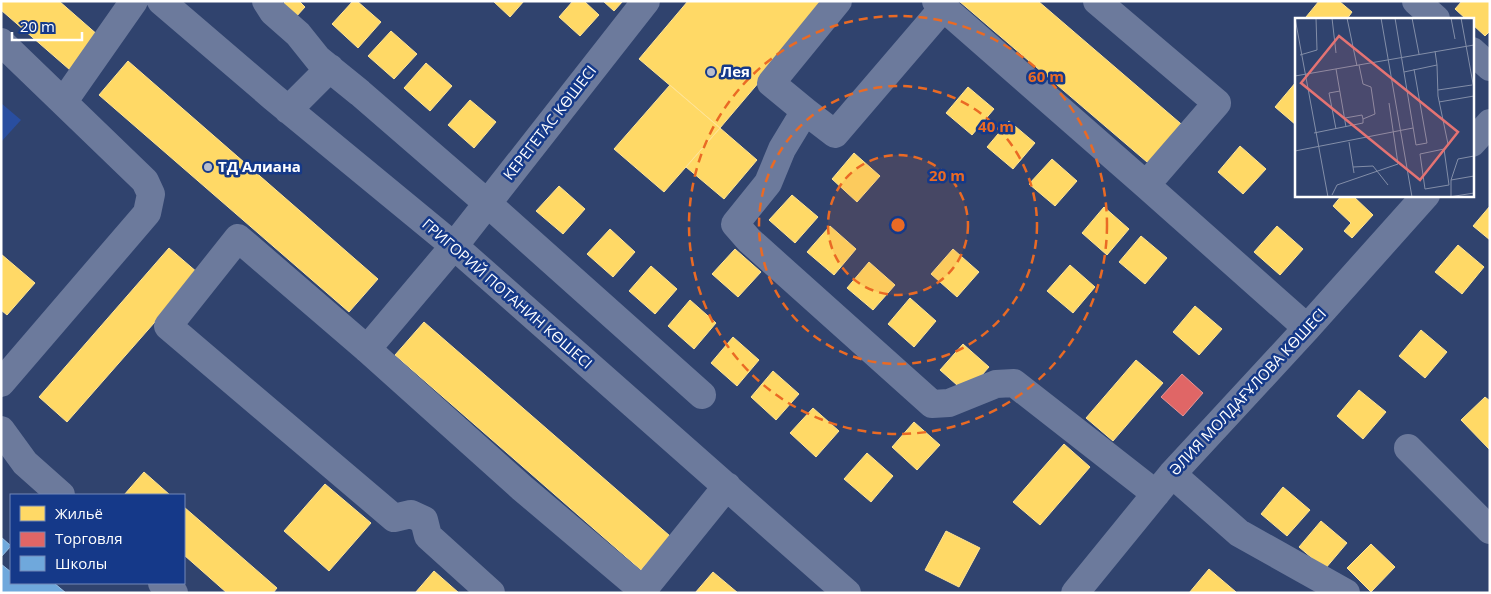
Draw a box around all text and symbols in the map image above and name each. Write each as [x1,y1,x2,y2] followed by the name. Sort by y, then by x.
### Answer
[12,10,82,42] scale bar
[20,16,55,36] text: 20 m
[1295,18,1474,196] inset map
[498,61,600,184] street label: КЕРЕГЕТАС КӨШЕСІ
[721,61,750,81] place label: Лея
[705,66,717,78] marker: Лея
[1028,66,1064,86] text: 60 m
[978,116,1014,136] text: 40 m
[218,156,301,176] place label: ТД Алиана
[202,161,214,173] marker: ТД Алиана
[929,165,965,185] text: 20 m
[418,214,597,373] street label: ГРИГОРИЙ ПОТАНИН КӨШЕСІ
[889,216,907,234] centre of rings
[1164,303,1330,479] street label: ӘЛИЯ МОЛДАҒҰЛОВА КӨШЕСІ
[10,494,185,584] legend
[55,503,103,523] text: Жильё
[55,528,122,548] text: Торговля
[55,553,107,573] text: Школы

